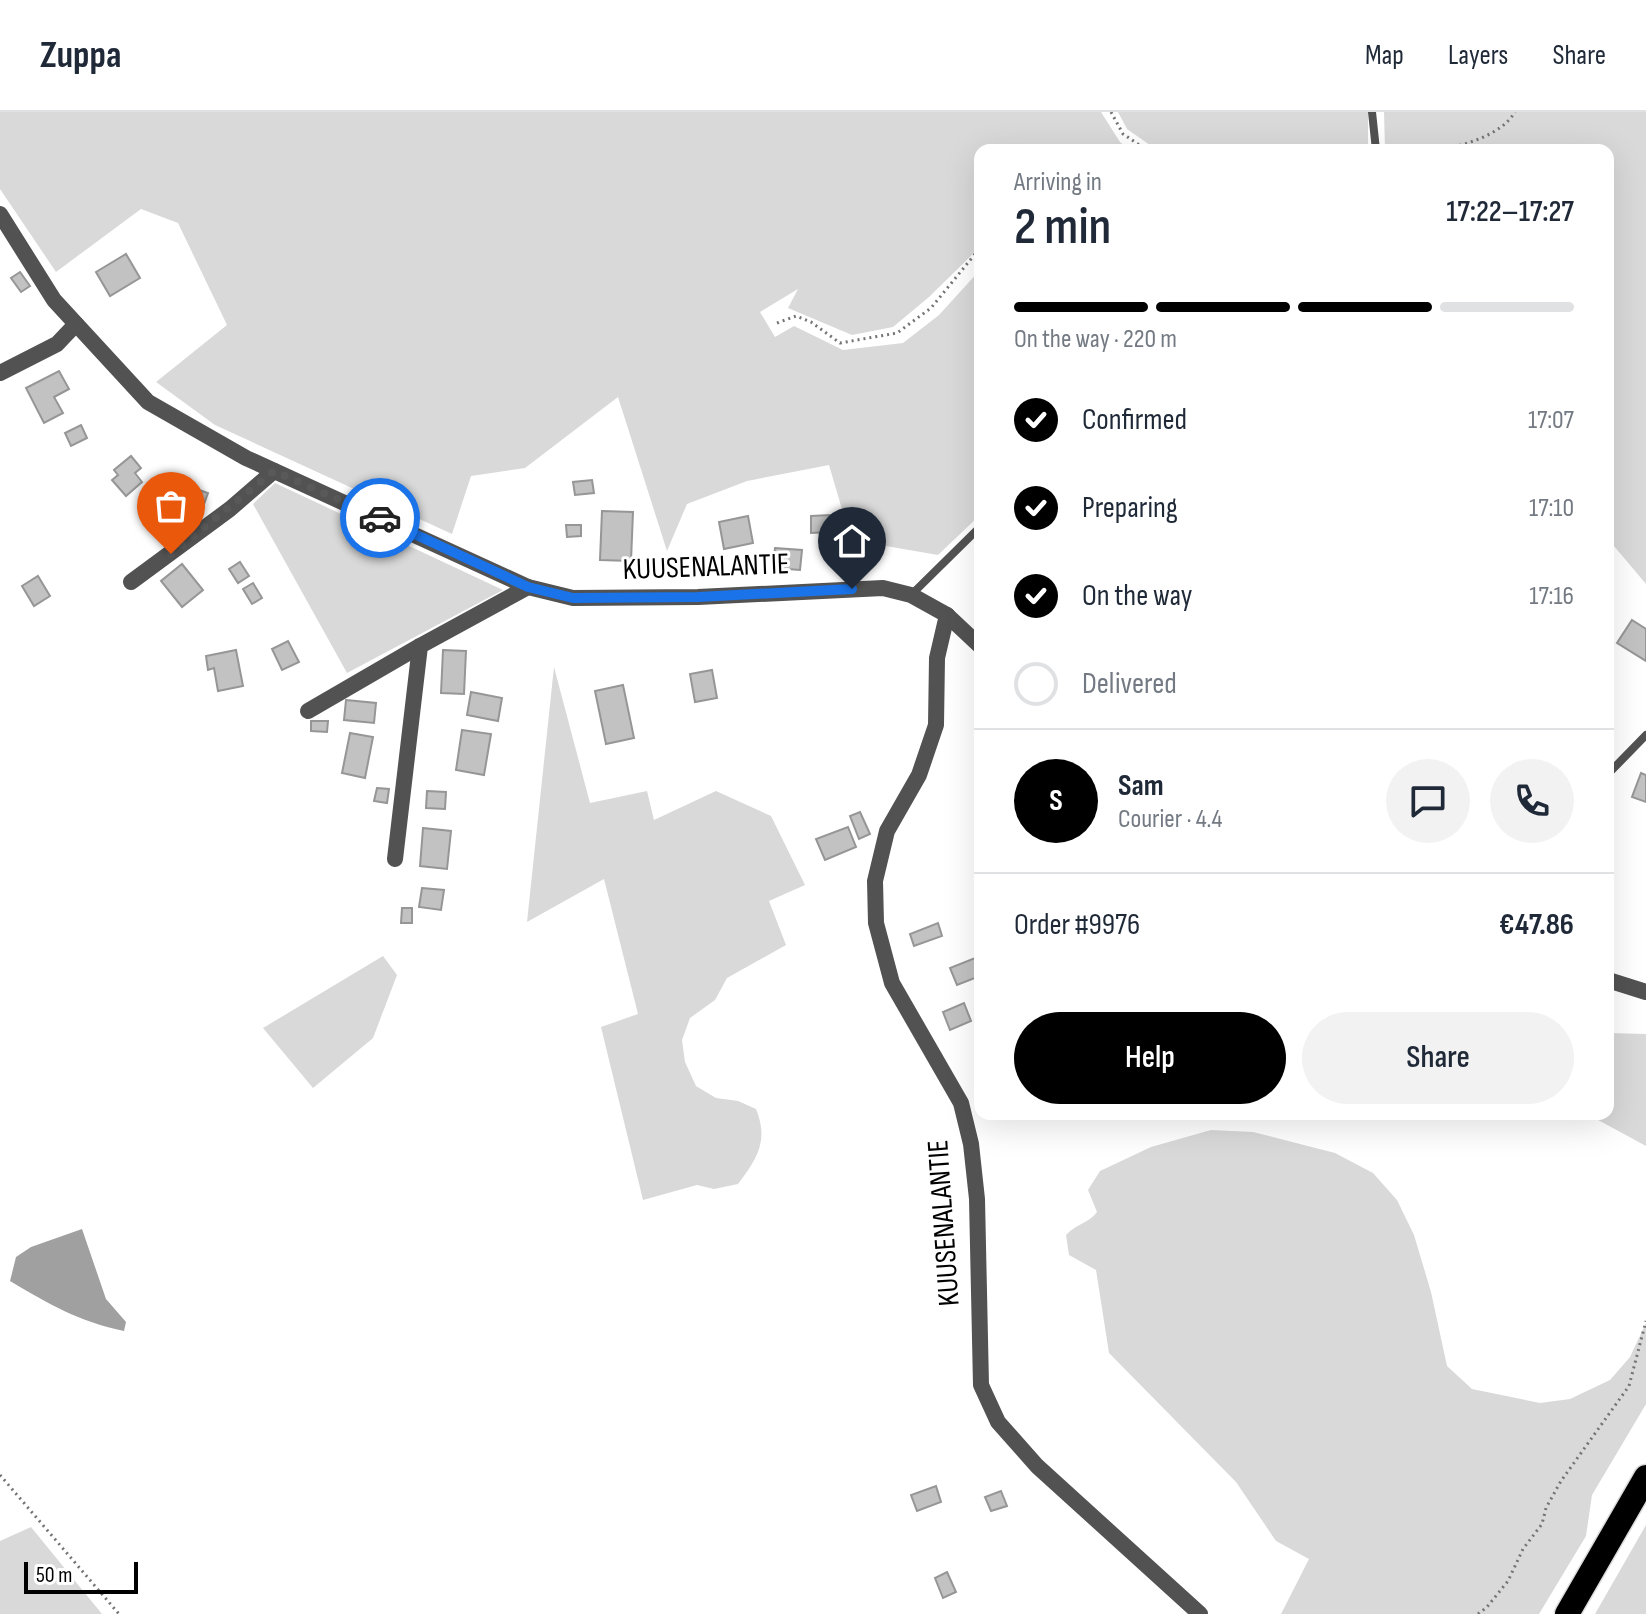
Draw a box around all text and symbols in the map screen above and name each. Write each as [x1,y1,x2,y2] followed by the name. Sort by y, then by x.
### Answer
[40,33,121,78] text: Zuppa
[1365,39,1404,72] text: Map
[1448,39,1508,72] text: Layers
[1552,39,1606,72] text: Share
[1014,167,1102,198] text: Arriving in
[1446,194,1574,230] text: 17:22–17:27
[1014,196,1111,259] text: 2 min
[1014,324,1177,355] text: On the way · 220 m
[1014,398,1058,442] icon: check
[1082,402,1187,438] text: Confirmed
[1528,405,1574,436] text: 17:07
[137,472,205,554] pin
[340,478,420,558] courier
[149,484,193,528] icon: bag
[1014,486,1058,530] icon: check
[1082,490,1178,526] text: Preparing
[1529,493,1574,524] text: 17:10
[358,496,402,540] icon: car
[818,507,886,589] pin
[830,519,874,563] icon: home
[622,546,790,588] street label: KUUSENALANTIE
[1014,574,1058,618] icon: check
[1082,578,1192,614] text: On the way
[1529,581,1574,612] text: 17:16
[1082,666,1177,702] text: Delivered
[1386,759,1470,843] button: chat
[1490,759,1574,843] button: phone
[1118,768,1164,804] text: Sam
[1049,783,1063,819] text: S
[1118,804,1222,835] text: Courier · 4.4
[1014,907,1140,943] text: Order #9976
[1499,907,1574,943] text: €47.86
[1014,1012,1286,1104] button: Help
[1302,1012,1574,1104] button: Share
[920,1139,968,1307] street label: KUUSENALANTIE
[24,1558,138,1594] scale bar
[36,1562,72,1589] text: 50 m

